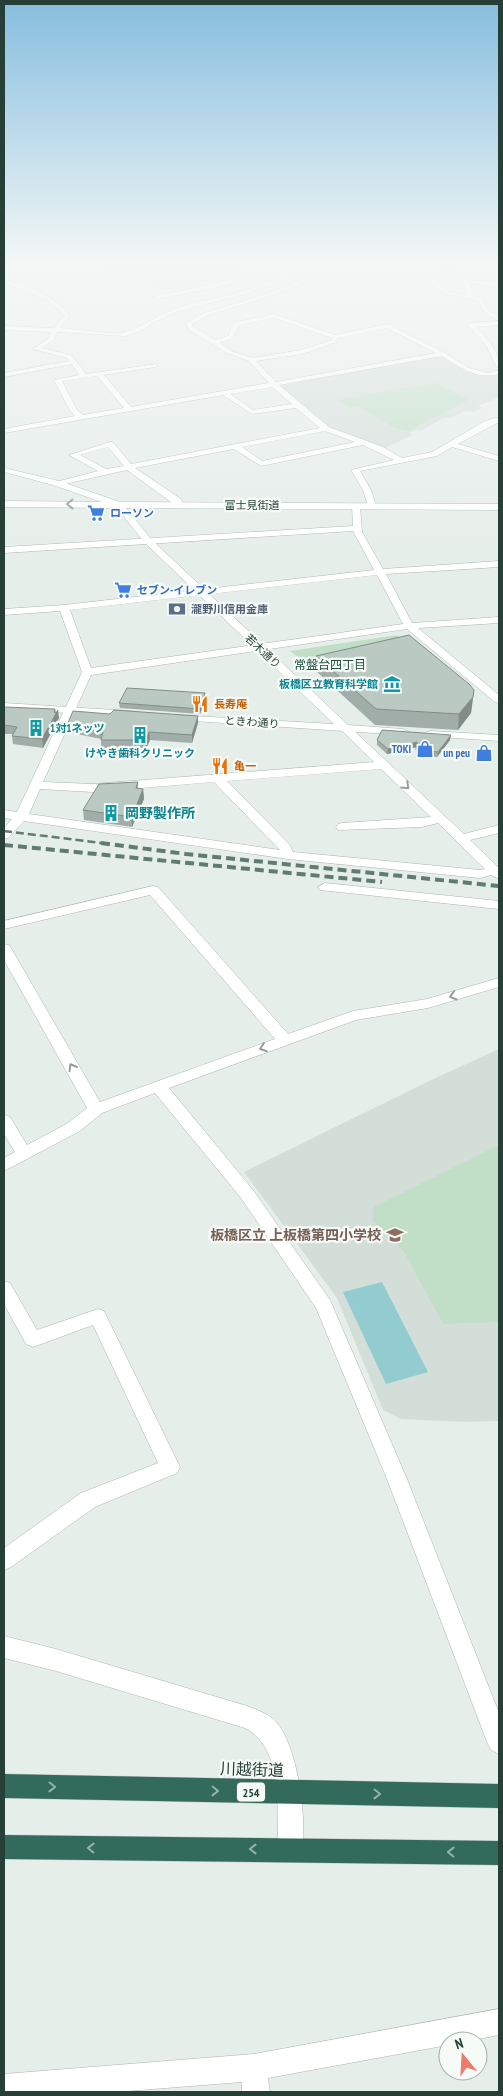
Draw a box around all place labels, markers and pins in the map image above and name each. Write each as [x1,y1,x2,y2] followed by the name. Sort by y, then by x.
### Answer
[86,503,106,523] supermarket icon: ローソン
[110,506,154,520] place label: ローソン
[113,580,133,600] supermarket icon: セブン-イレブン
[137,583,217,597] place label: セブン-イレブン
[167,599,187,619] bank icon: 瀧野川信用金庫
[191,602,268,616] place label: 瀧野川信用金庫
[382,674,402,694] museum icon: 板橋区立教育科学館
[279,677,378,691] place label: 板橋区立教育科学館
[190,694,210,714] restaurant icon: 長寿庵
[214,697,248,711] place label: 長寿庵
[26,718,46,738] building icon: 1対1ネッツ
[50,721,105,735] place label: 1対1ネッツ
[130,725,150,745] building icon: けやき歯科クリニック
[415,739,435,759] shop icon: TOKI
[392,742,411,756] place label: TOKI
[474,743,494,763] shop icon: un peu
[85,746,195,760] place label: けやき歯科クリニック
[443,746,470,760] place label: un peu
[210,756,230,776] restaurant icon: 亀一
[234,759,256,773] place label: 亀一
[101,803,121,823] building icon: 岡野製作所
[125,804,195,822] place label: 岡野製作所
[385,1225,405,1245] school or university icon: 板橋区立 上板橋第四小学校
[210,1226,381,1244] place label: 板橋区立 上板橋第四小学校

